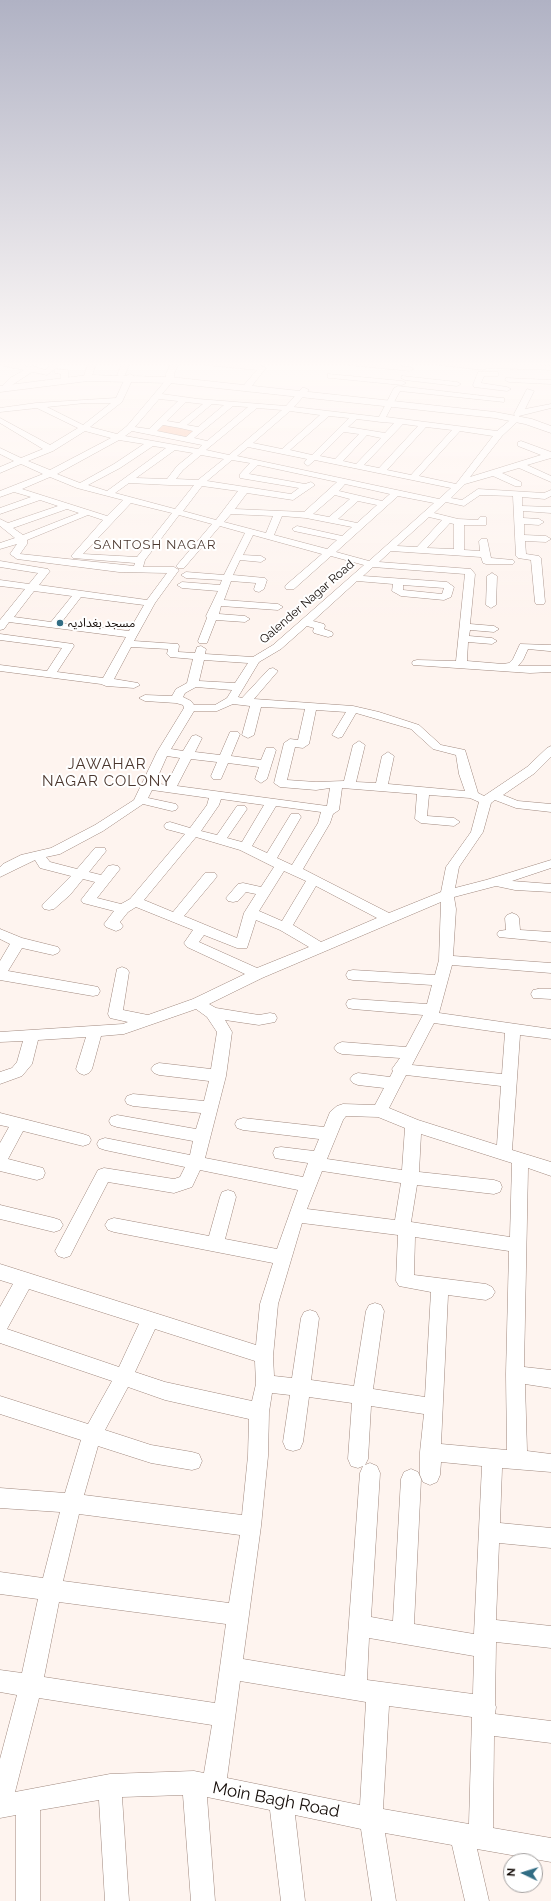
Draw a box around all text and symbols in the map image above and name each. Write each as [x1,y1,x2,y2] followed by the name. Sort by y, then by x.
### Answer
[94,537,216,553] district label: SANTOSH NAGAR
[257,557,357,647] street label: Qalender Nagar Road
[68,616,135,630] place label: مسجد بغدادیہ
[55,618,65,628] marker: مسجد بغدادیہ
[42,755,172,790] district label: JAWAHAR NAGAR COLONY
[211,1778,341,1822] street label: Moin Bagh Road
[503,1853,543,1893] north arrow
[505,1868,518,1877] text: N

